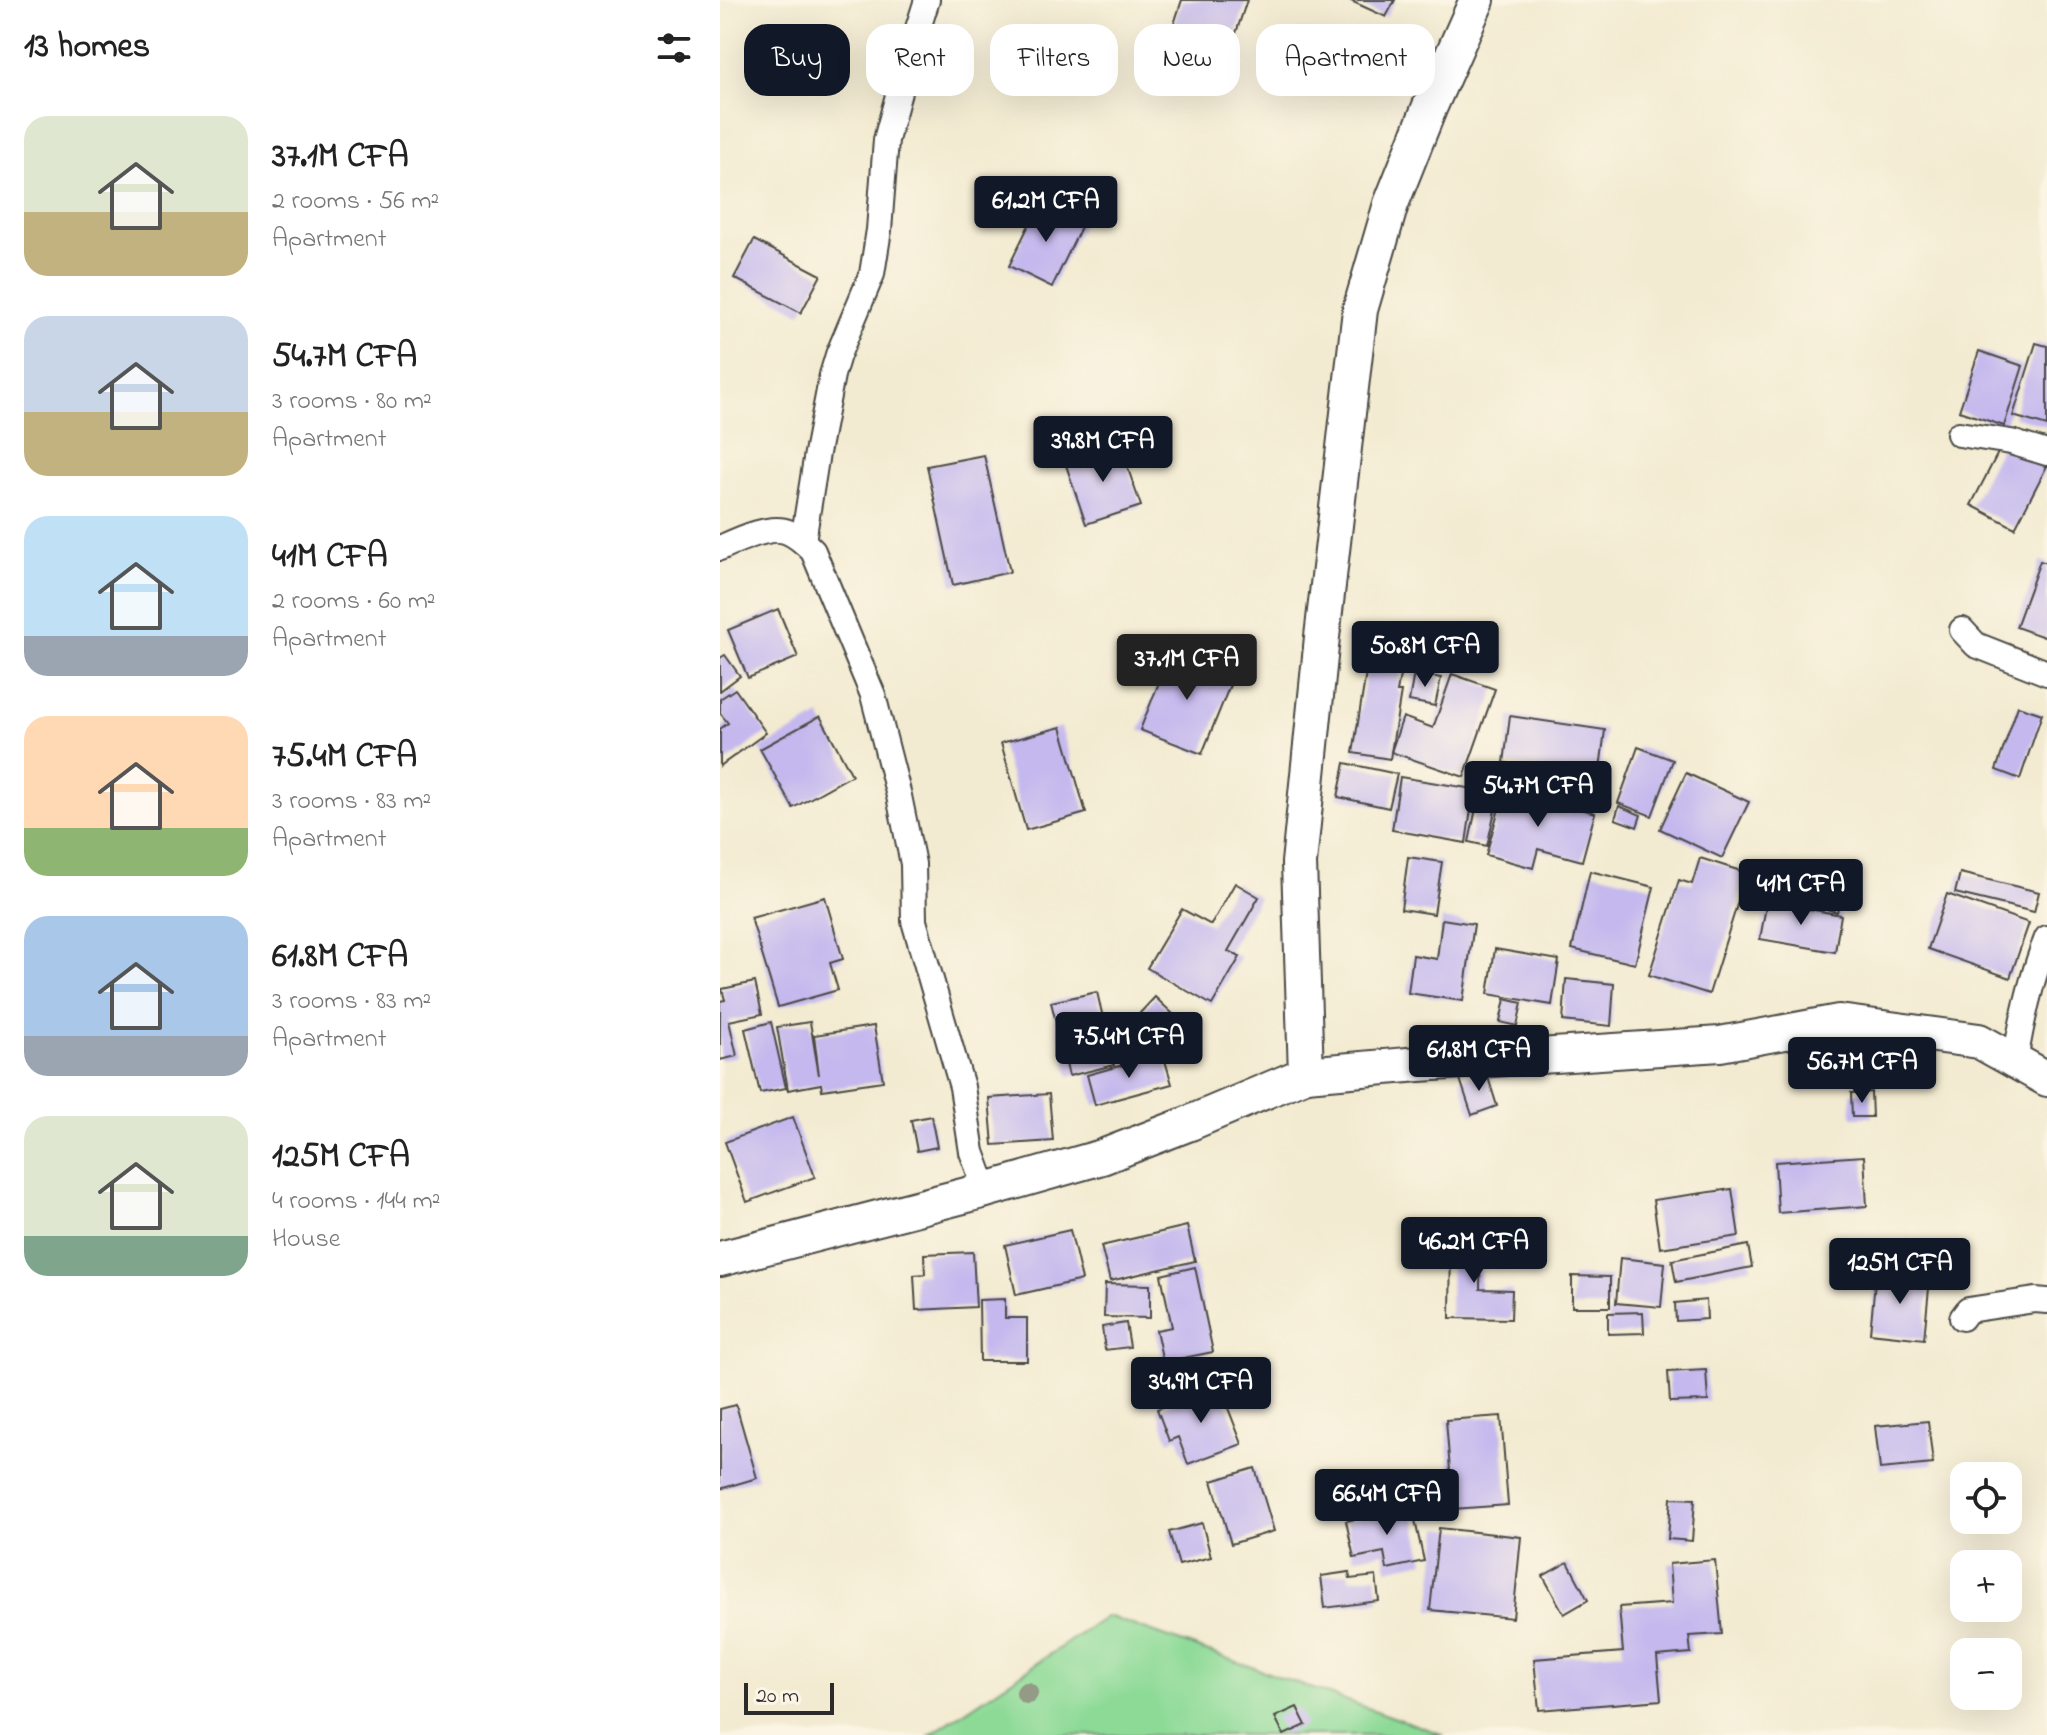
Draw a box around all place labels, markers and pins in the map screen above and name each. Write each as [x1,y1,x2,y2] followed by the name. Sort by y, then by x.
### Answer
[954,176,1138,244] pin: 61.2M CFA
[1011,416,1195,484] pin: 39.8M CFA
[1333,621,1517,689] pin: 50.8M CFA
[1095,634,1279,702] pin: 37.1M CFA
[1446,761,1630,829] pin: 54.7M CFA
[1727,859,1875,927] pin: 41M CFA
[1037,1012,1221,1080] pin: 75.4M CFA
[1387,1025,1571,1093] pin: 61.8M CFA
[1770,1037,1954,1105] pin: 56.7M CFA
[1382,1217,1566,1285] pin: 46.2M CFA
[1817,1238,1983,1306] pin: 125M CFA
[1109,1357,1293,1425] pin: 34.9M CFA
[1295,1469,1479,1537] pin: 66.4M CFA

